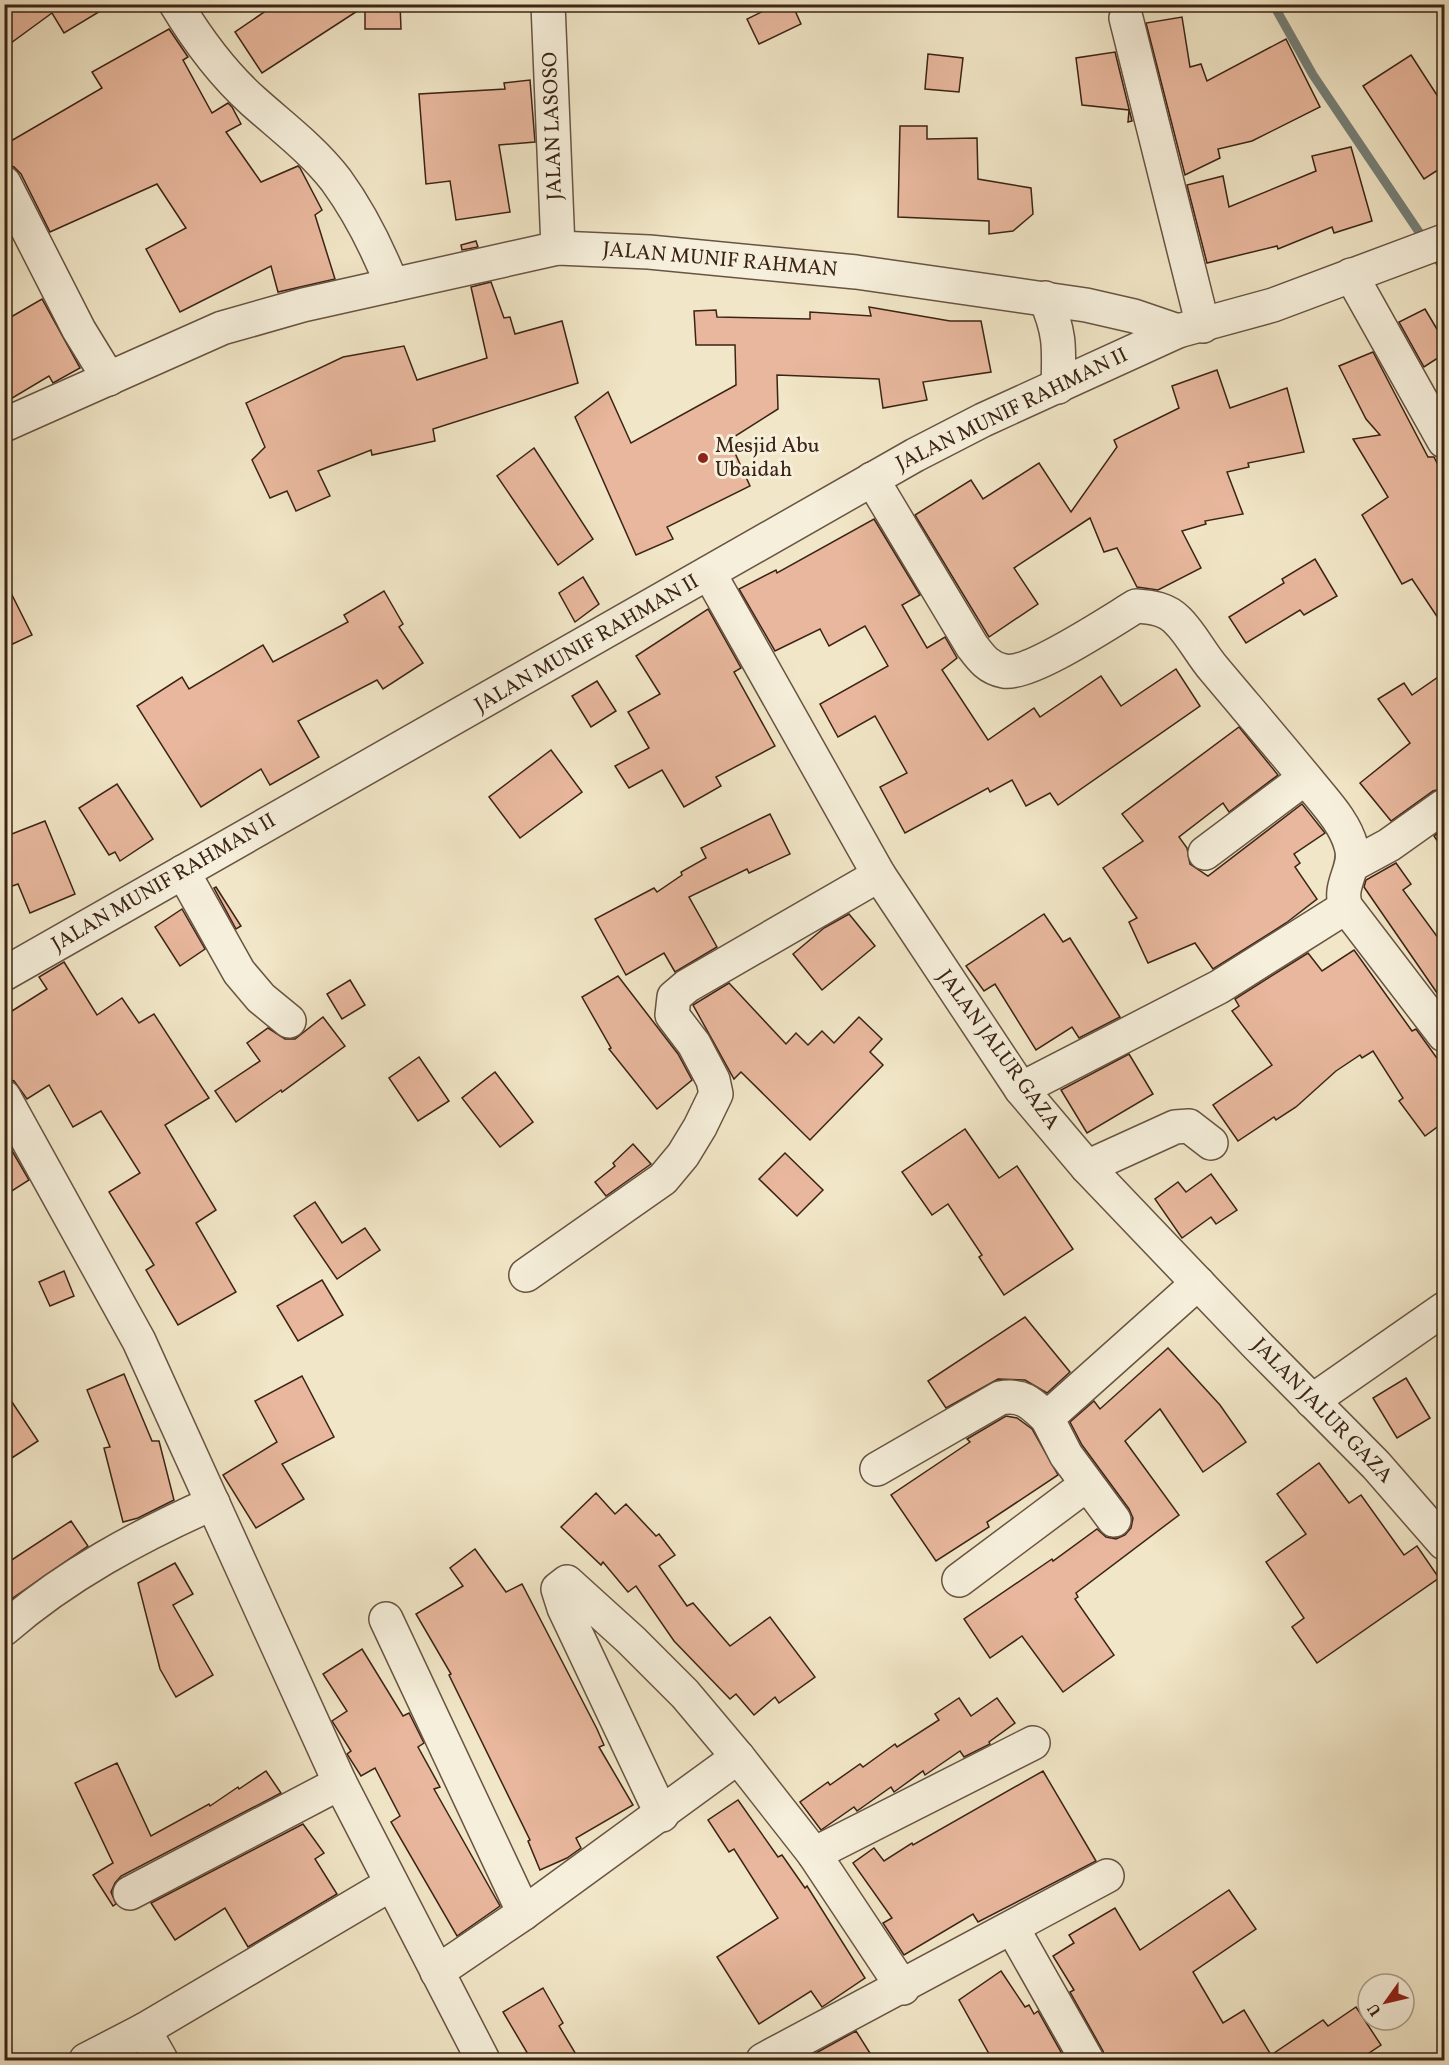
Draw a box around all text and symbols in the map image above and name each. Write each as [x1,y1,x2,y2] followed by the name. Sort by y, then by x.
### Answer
[536,51,570,201] street label: JALAN LASOSO
[601,235,839,285] street label: JALAN MUNIF RAHMAN
[891,341,1133,479] street label: JALAN MUNIF RAHMAN II
[715,432,820,485] place label: Mesjid Abu Ubaidah
[696,451,710,465] marker: Mesjid Abu Ubaidah
[469,568,705,720] street label: JALAN MUNIF RAHMAN II
[46,807,282,959] street label: JALAN MUNIF RAHMAN II
[930,964,1066,1136] street label: JALAN JALUR GAZA
[1245,1332,1399,1490] street label: JALAN JALUR GAZA
[1356,1972,1416,2032] north arrow
[1363,1999,1387,2020] text: U

